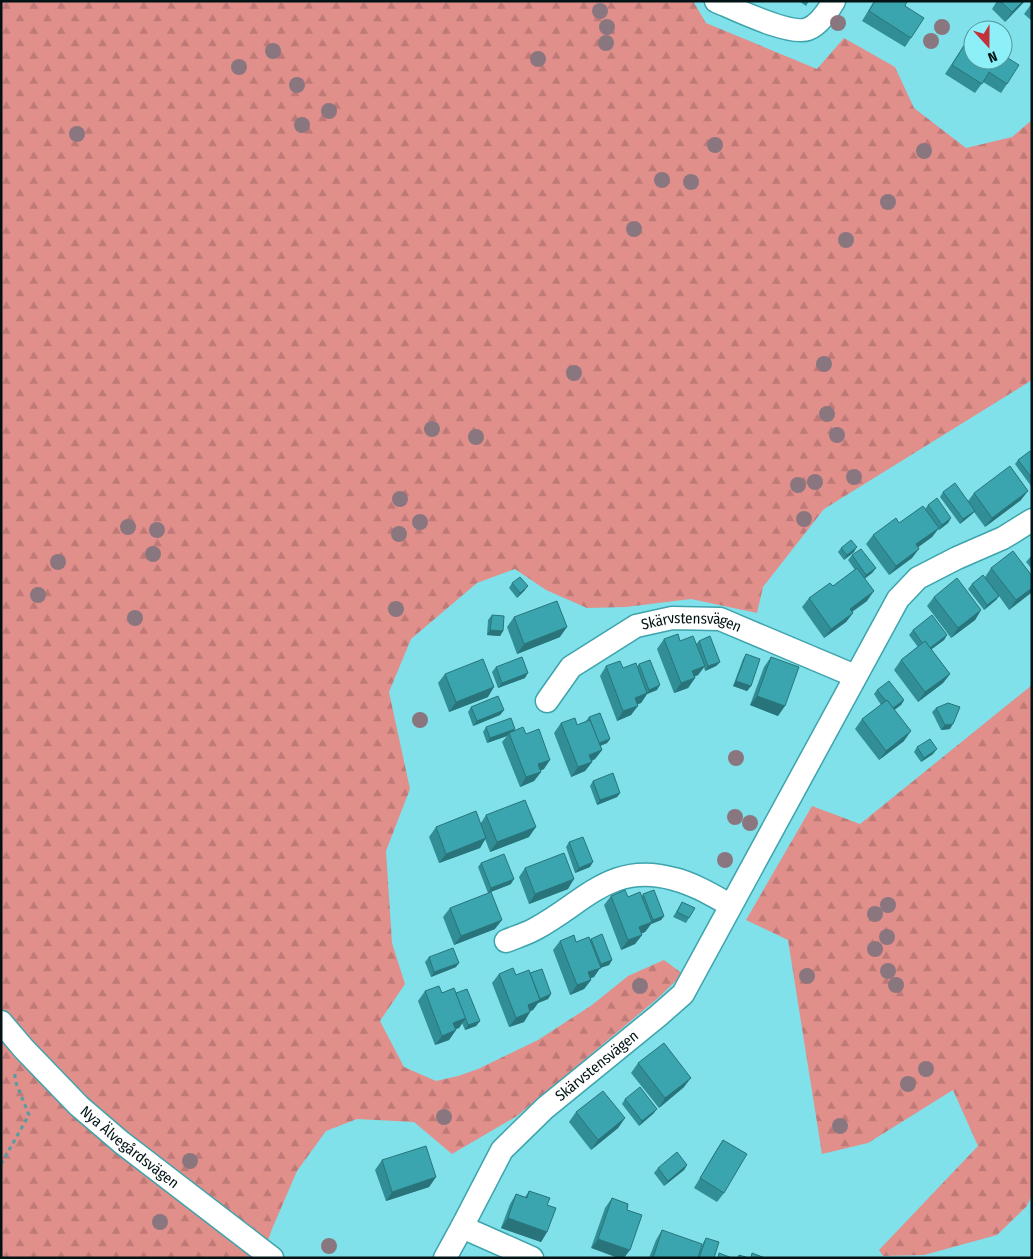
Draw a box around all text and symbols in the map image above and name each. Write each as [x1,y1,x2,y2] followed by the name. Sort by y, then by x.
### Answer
[963,20,1013,70] north arrow
[986,47,999,66] text: N
[640,609,744,636] street label: Skärvstensvägen
[552,1027,642,1105] street label: Skärvstensvägen
[77,1102,182,1192] street label: Nya Älvegårdsvägen

